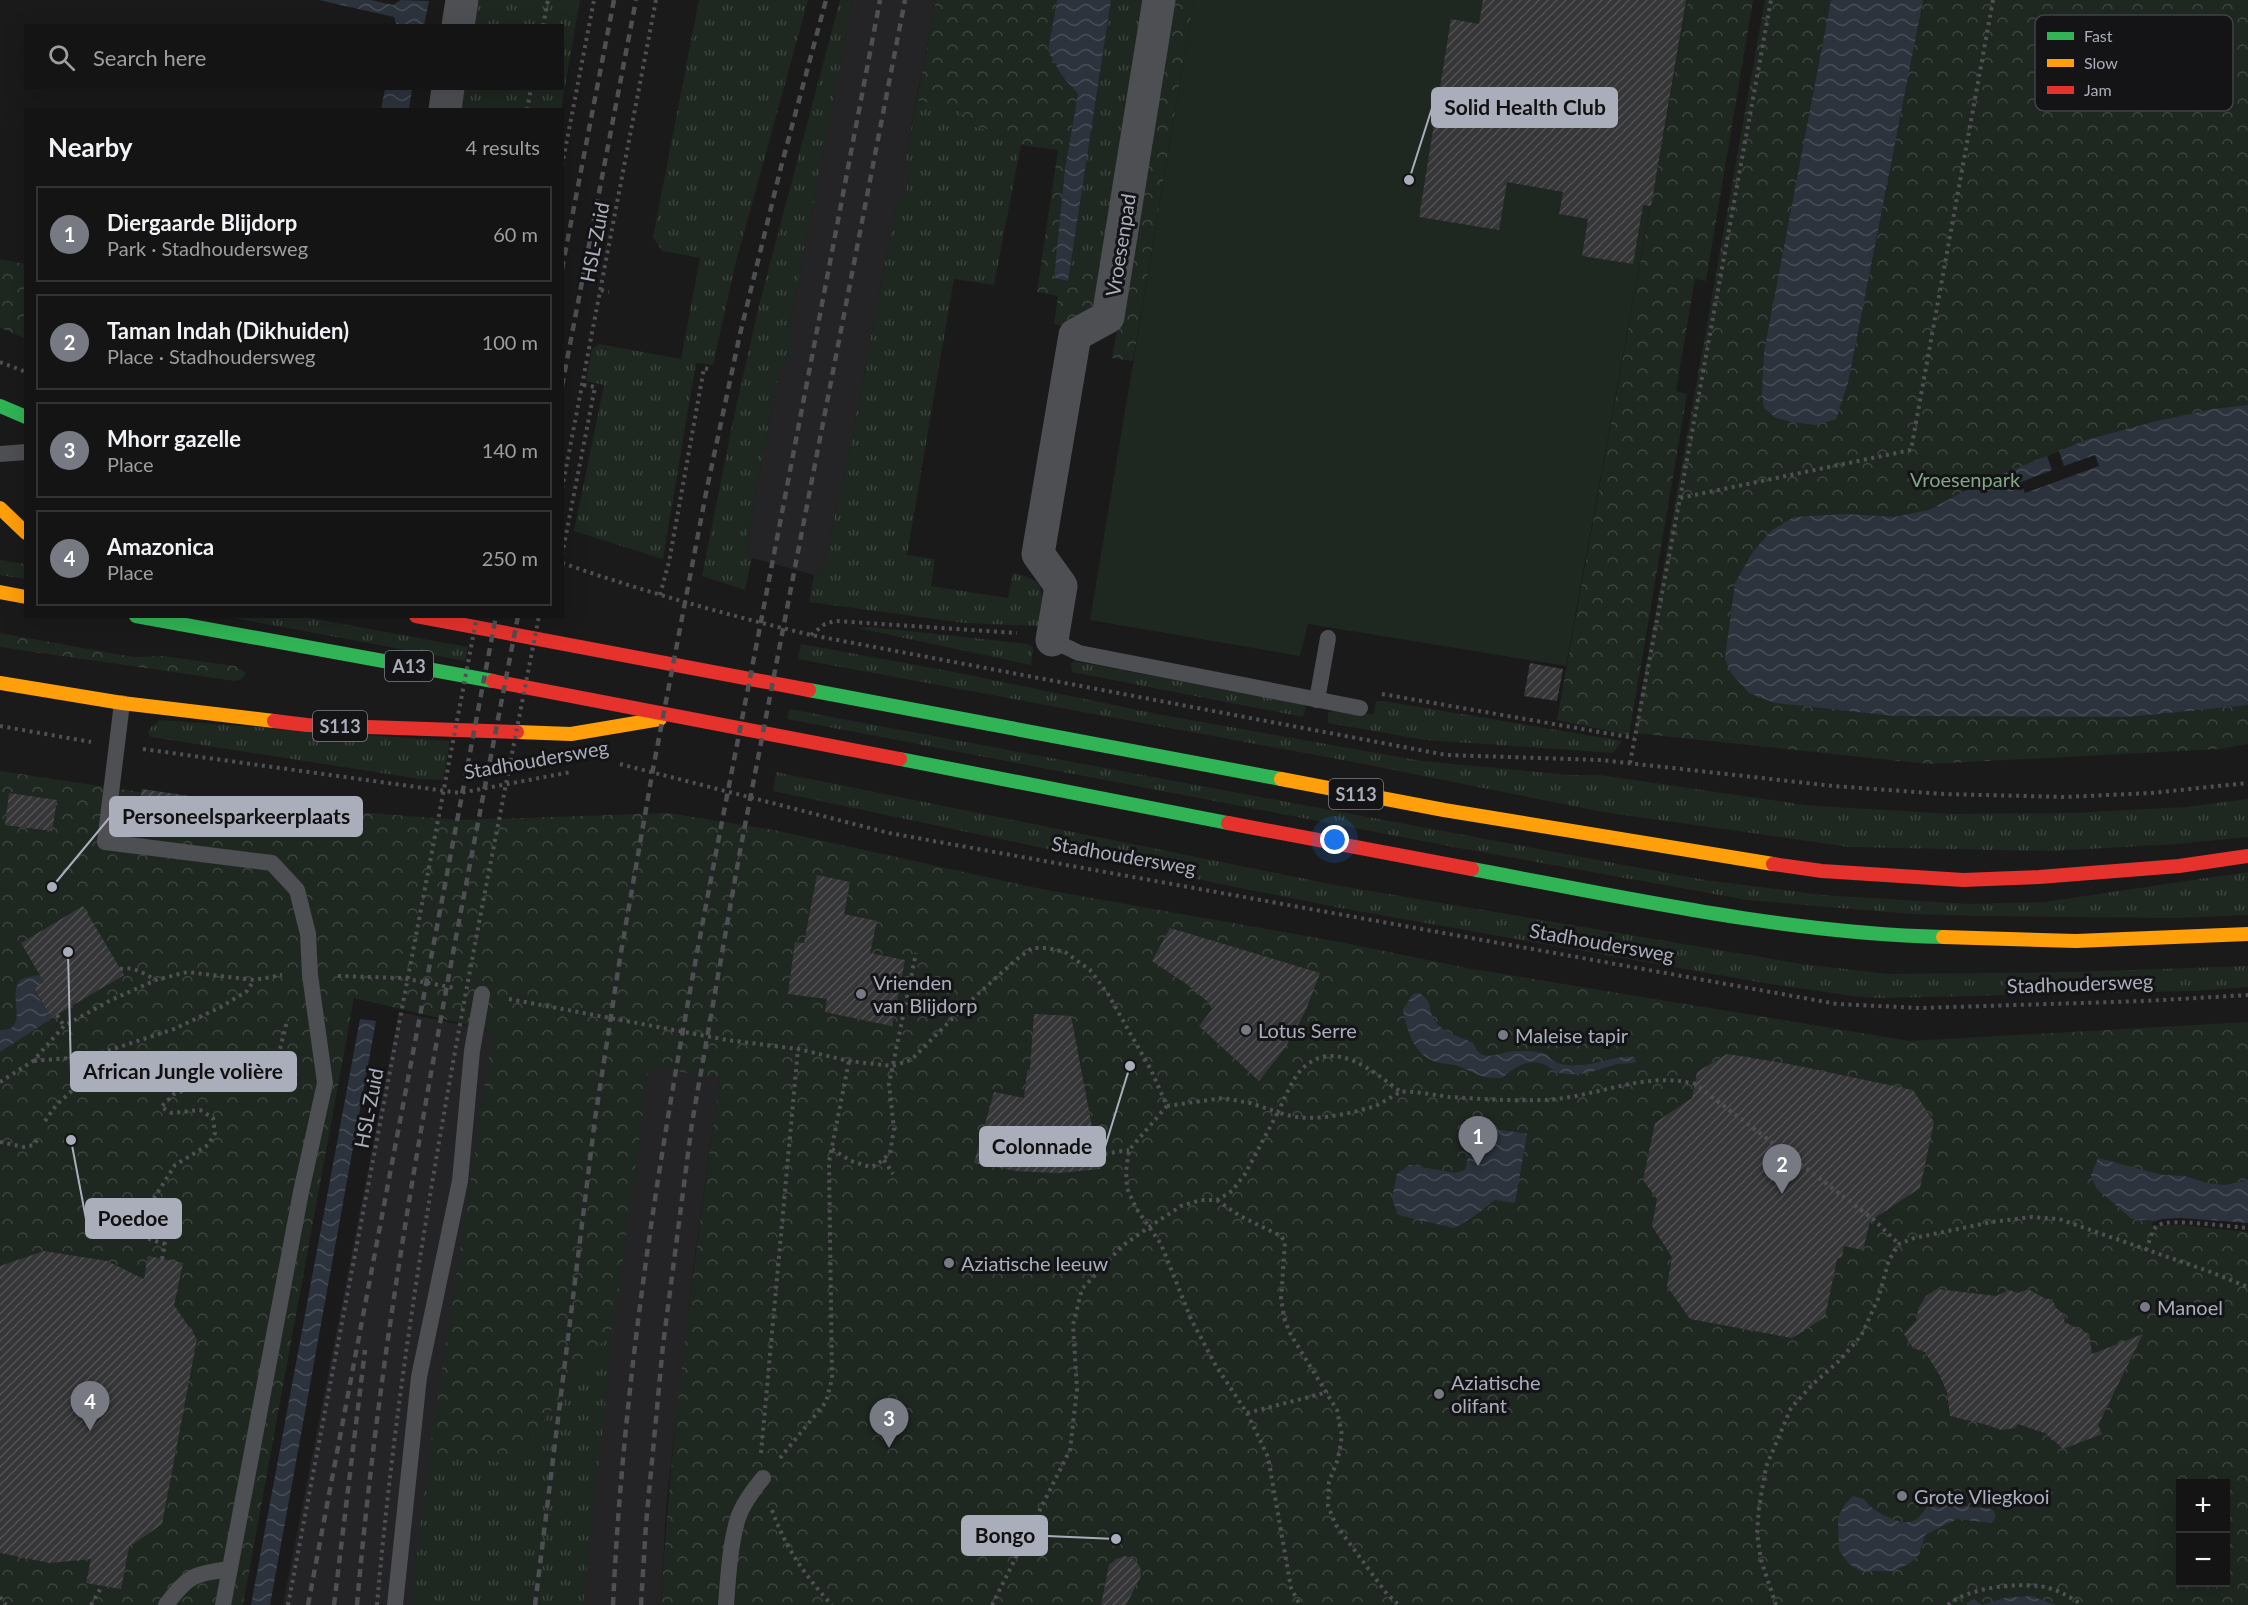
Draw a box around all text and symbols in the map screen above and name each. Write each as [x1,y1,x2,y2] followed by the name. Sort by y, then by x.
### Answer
[2035,15,2233,111] legend
[24,24,564,90] search box
[2084,26,2113,45] text: Fast
[45,41,78,74] icon: search
[93,44,206,71] text: Search here
[2084,53,2118,72] text: Slow
[2084,80,2112,99] text: Jam
[1432,88,1617,127] callout: Solid Health Club
[1444,94,1606,119] text: Solid Health Club
[48,131,133,163] text: Nearby
[465,135,540,159] text: 4 results
[1100,192,1140,298] street label: Vroesenpad
[574,200,614,284] street label: HSL-Zuid
[107,209,297,236] text: Diergaarde Blijdorp
[64,222,75,246] text: 1
[493,222,538,246] text: 60 m
[107,236,308,260] text: Park · Stadhoudersweg
[107,317,349,344] text: Taman Indah (Dikhuiden)
[64,330,75,354] text: 2
[482,330,538,354] text: 100 m
[107,344,316,368] text: Place · Stadhoudersweg
[107,425,241,452] text: Mhorr gazelle
[64,438,75,462] text: 3
[482,438,538,462] text: 140 m
[107,452,154,476] text: Place
[1910,467,2021,491] park label: Vroesenpark
[107,533,214,560] text: Amazonica
[64,546,75,570] text: 4
[482,546,538,570] text: 250 m
[107,560,154,584] text: Place
[385,651,433,681] road number: A13
[313,711,367,741] road number: S113
[462,734,610,784] street label: Stadhoudersweg
[1329,779,1383,809] road number: S113
[110,797,362,836] callout: Personeelsparkeerplaats
[122,803,350,828] text: Personeelsparkeerplaats
[1320,825,1349,854] your location
[1050,830,1198,880] street label: Stadhoudersweg
[1528,917,1676,967] street label: Stadhoudersweg
[2006,968,2154,998] street label: Stadhoudersweg
[873,970,977,1017] place label: Vrienden van Blijdorp
[854,987,868,1001] marker: Vrienden van Blijdorp
[1258,1018,1357,1042] place label: Lotus Serre
[1239,1023,1253,1037] marker: Lotus Serre
[1515,1023,1629,1047] place label: Maleise tapir
[1496,1028,1510,1042] marker: Maleise tapir
[71,1052,296,1091] callout: African Jungle volière
[82,1058,283,1083] text: African Jungle volière
[348,1066,388,1150] street label: HSL-Zuid
[1458,1116,1498,1166] pin: 1
[980,1127,1105,1166] callout: Colonnade
[992,1133,1092,1158] text: Colonnade
[1762,1144,1802,1194] pin: 2
[86,1199,181,1238] callout: Poedoe
[98,1205,168,1230] text: Poedoe
[961,1251,1109,1275] place label: Aziatische leeuw
[942,1256,956,1270] marker: Aziatische leeuw
[2157,1295,2223,1319] place label: Manoel
[2138,1300,2152,1314] marker: Manoel
[1451,1370,1540,1417] place label: Aziatische olifant
[70,1382,110,1431] pin: 4
[1432,1387,1446,1401] marker: Aziatische olifant
[870,1398,908,1448] pin: 3
[2176,1479,2230,1587] map controls
[2176,1479,2230,1533] button: +
[1914,1484,2050,1508] place label: Grote Vliegkooi
[1895,1489,1909,1503] marker: Grote Vliegkooi
[962,1516,1047,1555] callout: Bongo
[975,1522,1035,1547] text: Bongo
[2176,1533,2230,1587] button: −

